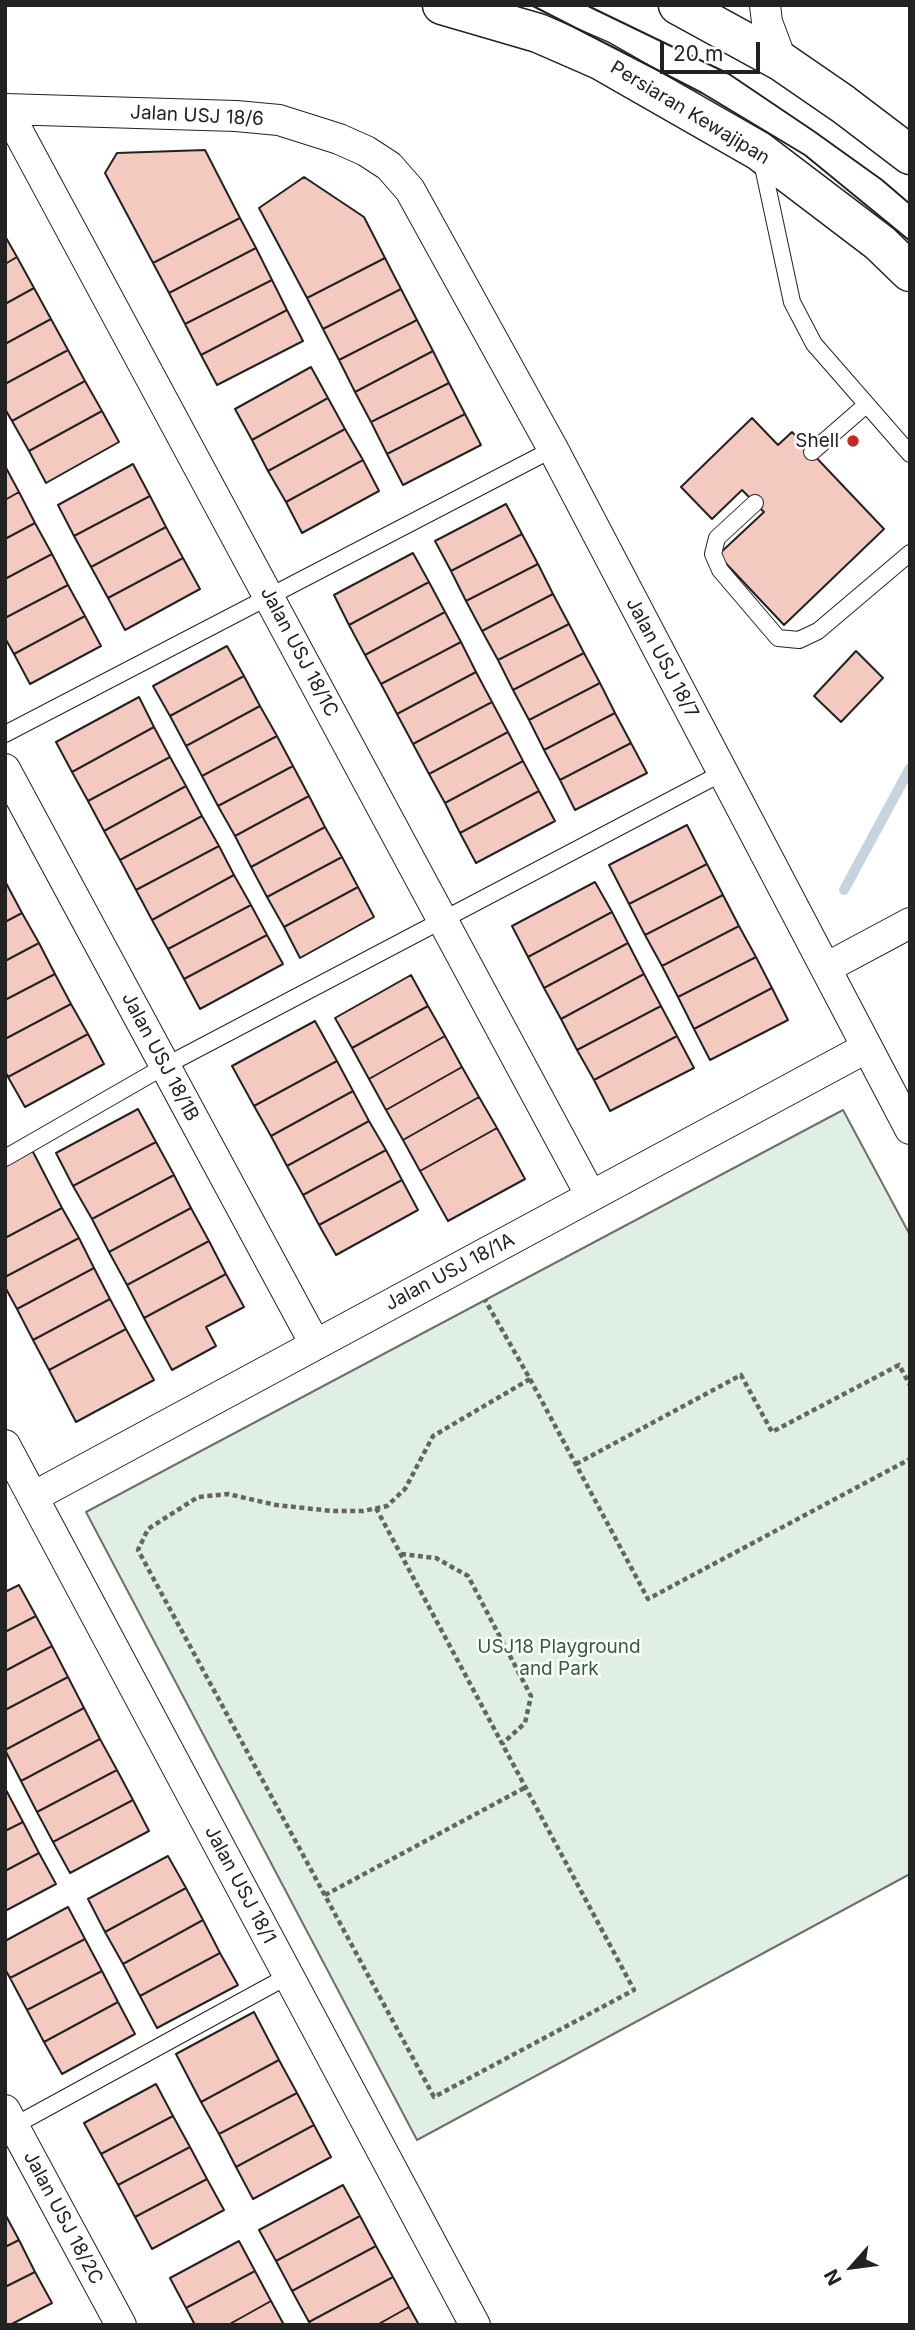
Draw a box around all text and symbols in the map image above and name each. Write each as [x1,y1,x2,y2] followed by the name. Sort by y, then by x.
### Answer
[663,28,763,72] scale bar
[673,41,723,66] text: 20 m
[606,56,774,170] street label: Persiaran Kewajipan
[130,101,264,131] street label: Jalan USJ 18/6
[795,430,839,452] place label: Shell
[845,433,861,449] marker: Shell
[255,583,343,721] street label: Jalan USJ 18/1C
[621,594,703,722] street label: Jalan USJ 18/7
[117,989,203,1125] street label: Jalan USJ 18/1B
[382,1228,518,1316] street label: Jalan USJ 18/1A
[477,1636,641,1680] park label: USJ18 Playground and Park
[199,1822,281,1948] street label: Jalan USJ 18/1
[18,2147,108,2289] street label: Jalan USJ 18/2C
[817,2232,887,2302] north arrow
[819,2265,847,2289] text: N

